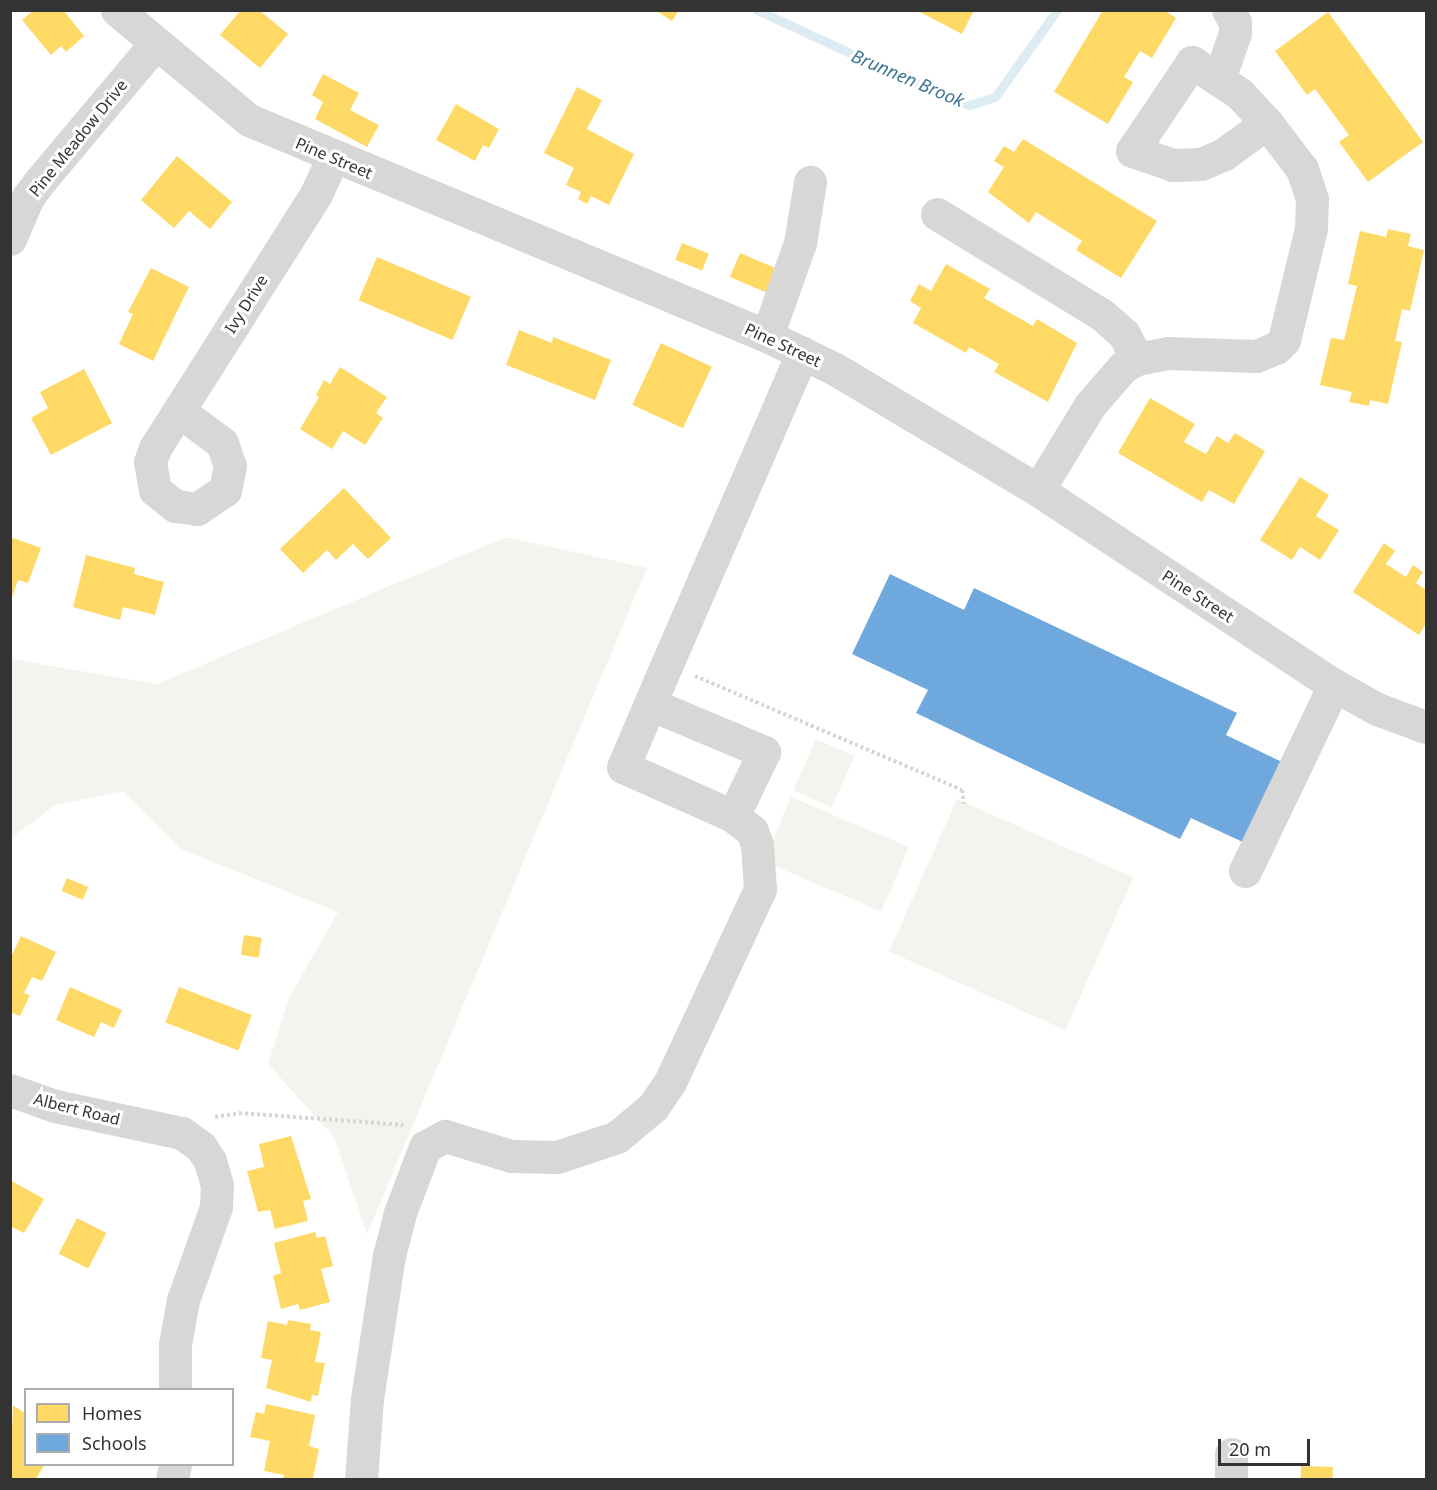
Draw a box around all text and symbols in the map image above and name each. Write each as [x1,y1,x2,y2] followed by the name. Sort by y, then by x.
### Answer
[849,45,967,111] water label: Brunnen Brook
[25,76,131,200] street label: Pine Meadow Drive
[293,133,375,183] street label: Pine Street
[221,271,271,337] street label: Ivy Drive
[742,319,824,371] street label: Pine Street
[1159,566,1237,626] street label: Pine Street
[32,1089,122,1129] street label: Albert Road
[24,1388,234,1466] legend
[82,1401,142,1425] text: Homes
[1221,1427,1312,1465] scale bar
[82,1431,147,1455] text: Schools
[1229,1437,1271,1461] text: 20 m

